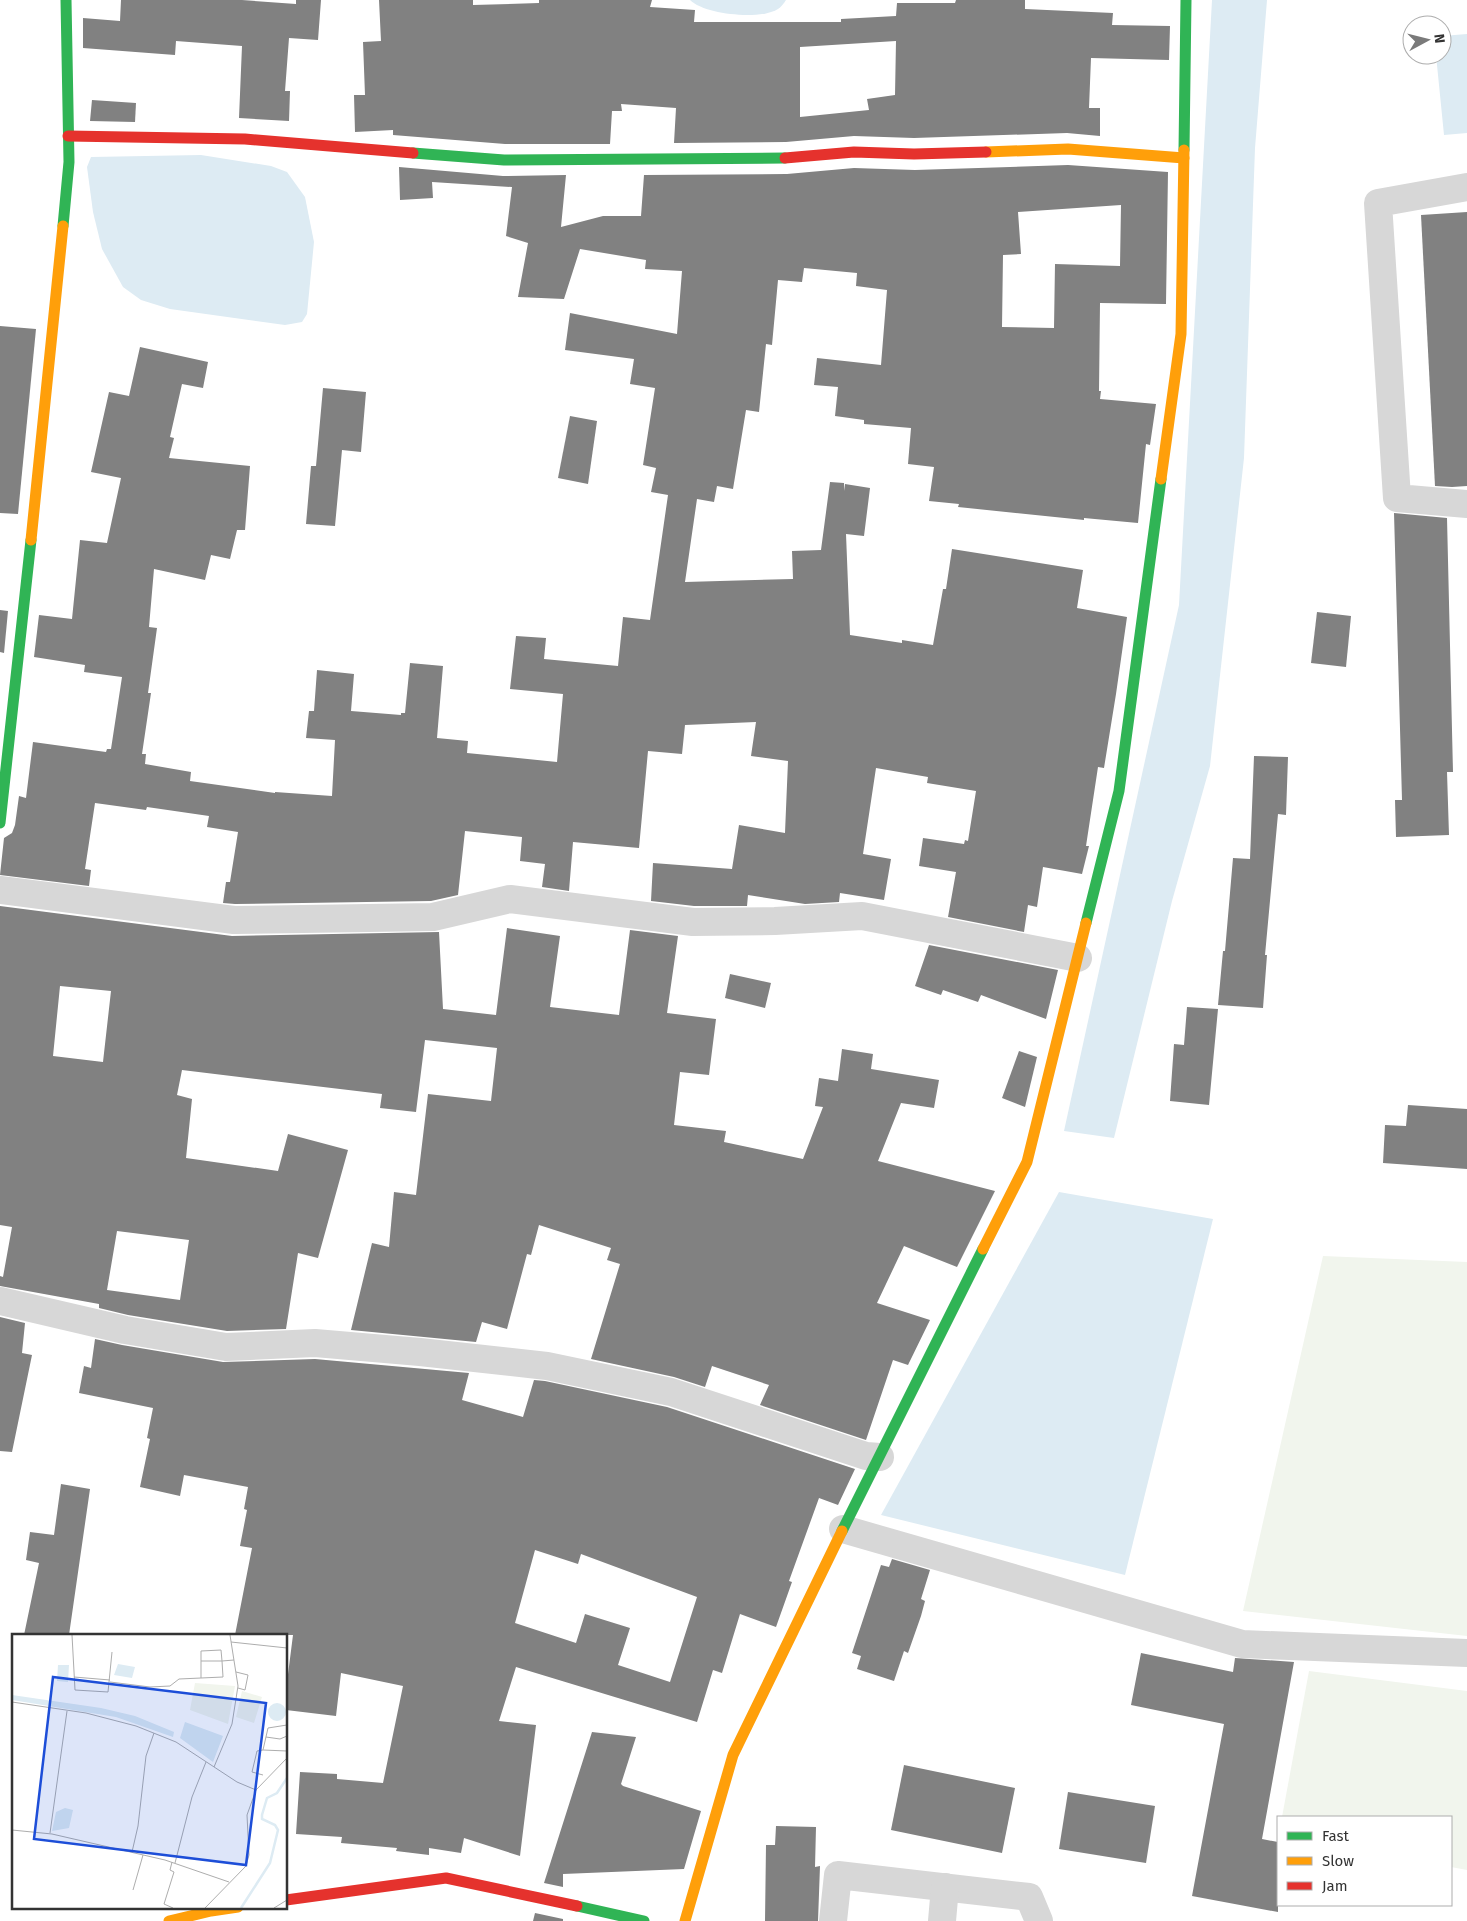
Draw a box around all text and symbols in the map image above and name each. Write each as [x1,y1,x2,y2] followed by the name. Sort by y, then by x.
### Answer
[1402,15,1452,65] north arrow
[1430,33,1448,44] text: N
[12,1634,288,1908] inset map
[1277,1816,1452,1906] legend
[1322,1827,1349,1845] text: Fast
[1322,1852,1354,1870] text: Slow
[1322,1877,1348,1895] text: Jam

